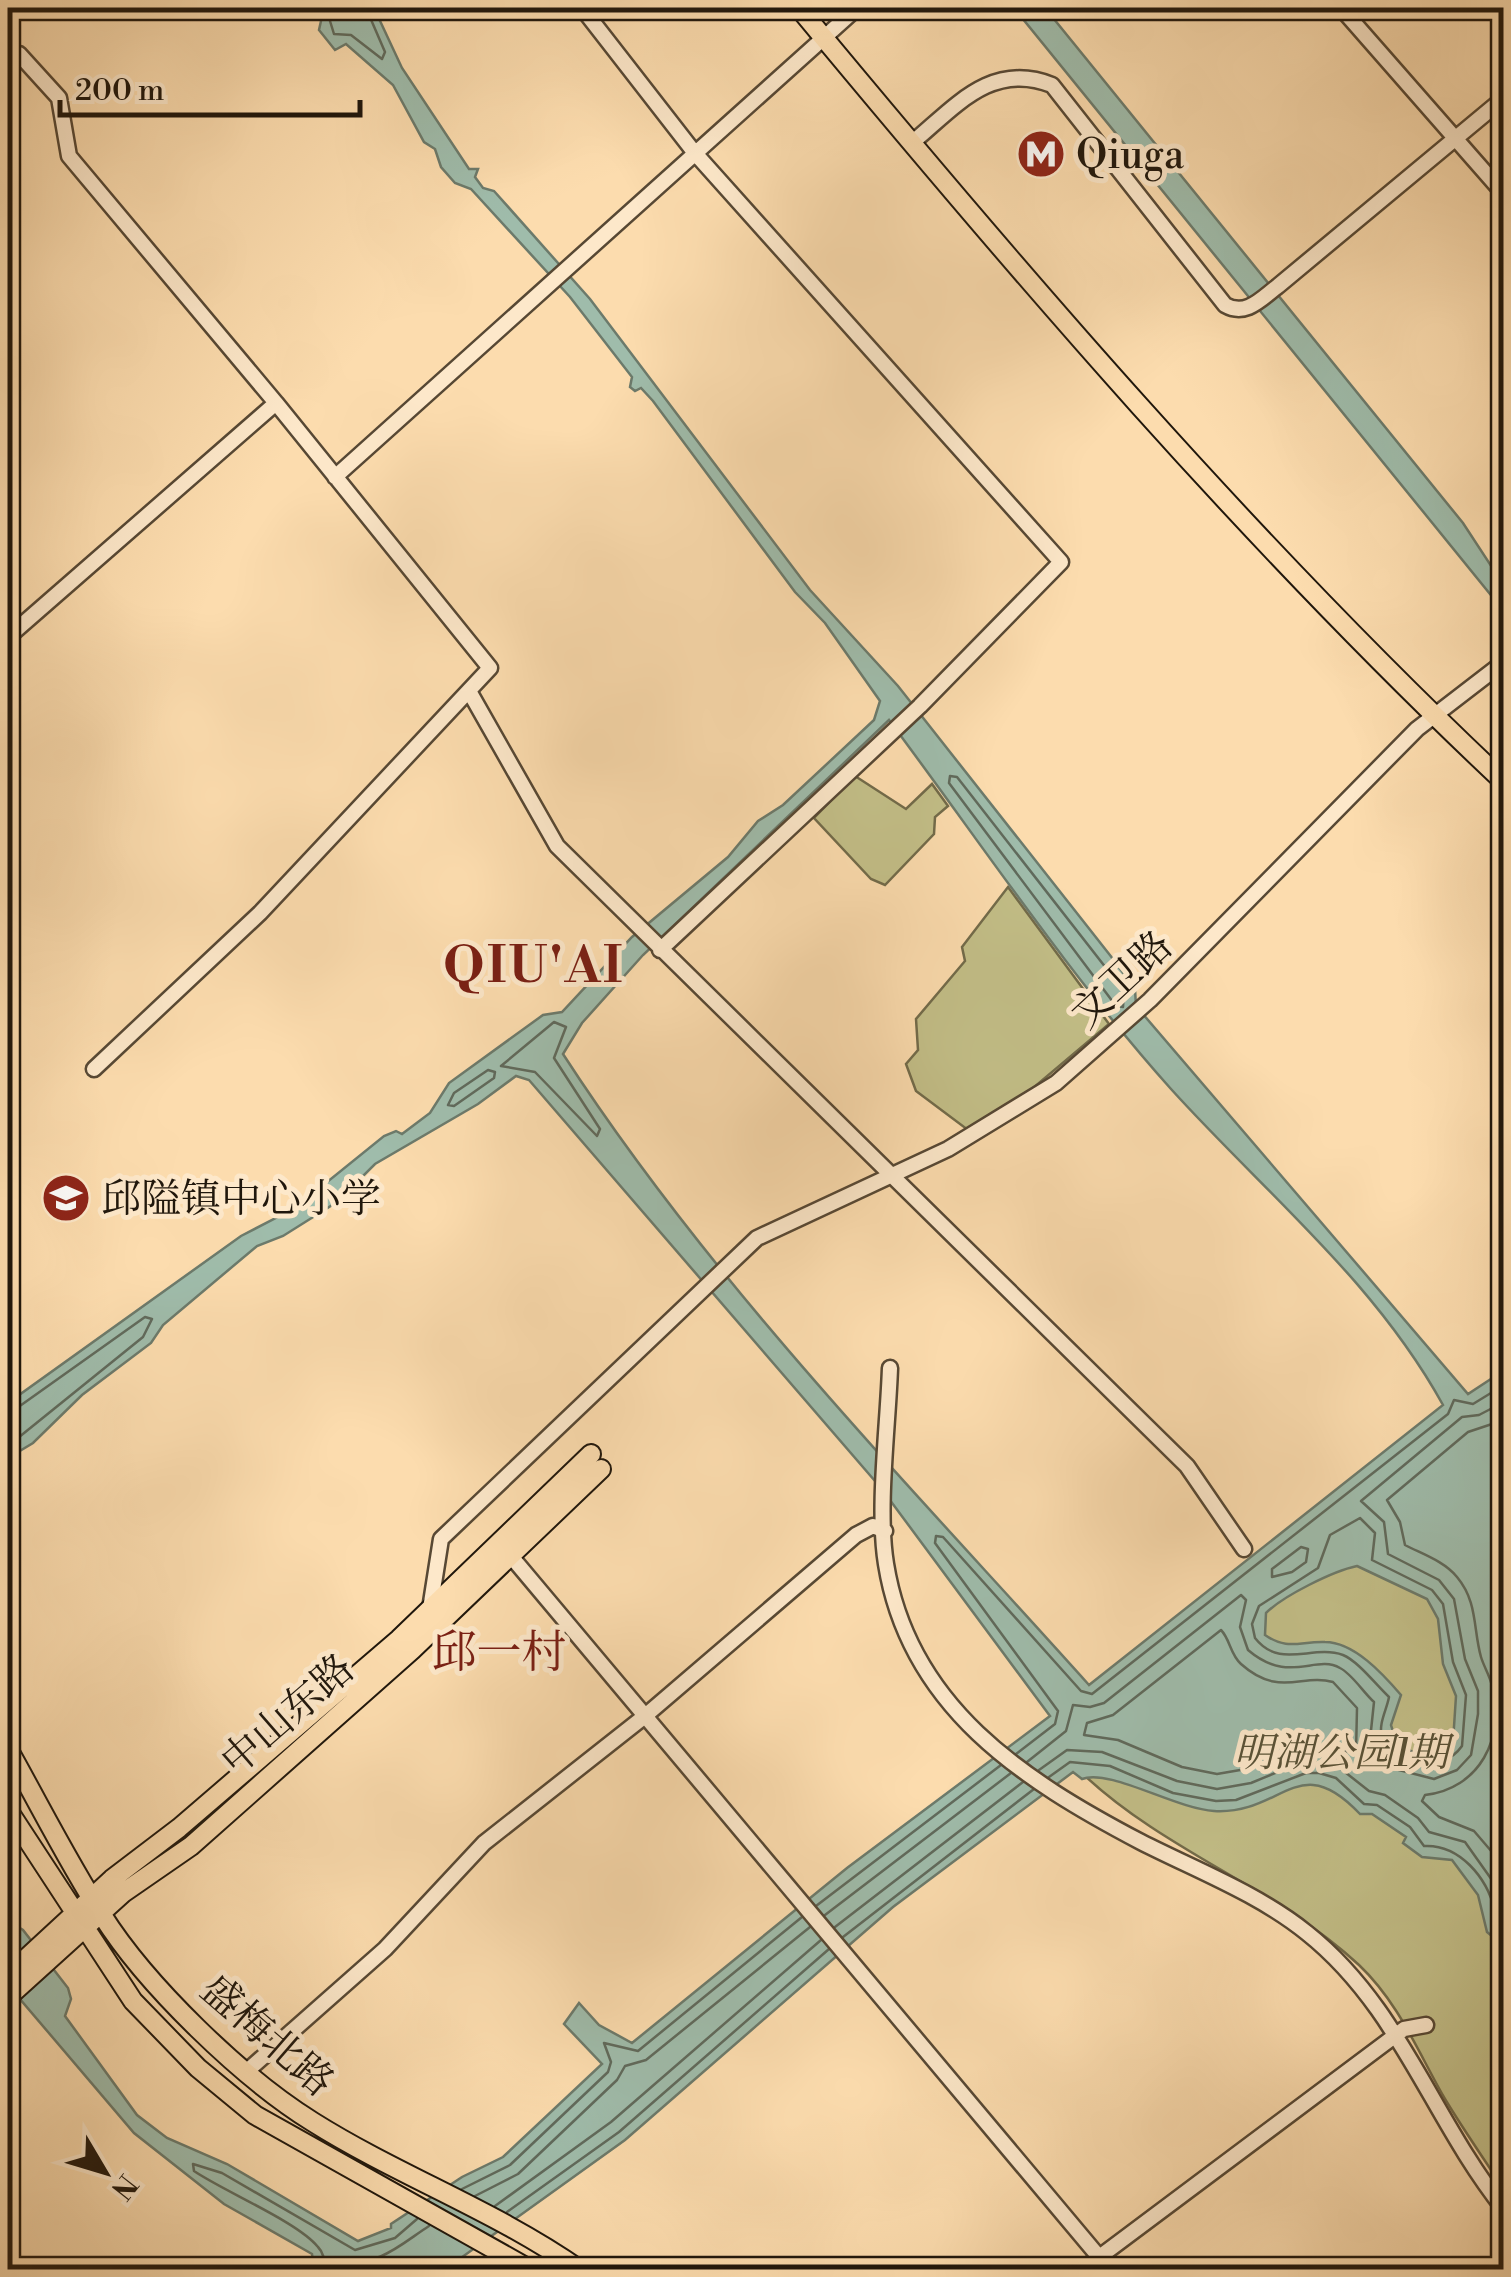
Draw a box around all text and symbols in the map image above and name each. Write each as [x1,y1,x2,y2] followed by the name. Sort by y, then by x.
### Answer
[60,55,360,117] scale bar
[75,72,164,110] text: 200 m
[1015,128,1067,180] metro station icon: Qiuga
[1076,131,1185,182] place label: Qiuga
[1061,921,1183,1040] street label: 文卫路
[443,936,625,998] district label: QIU'AI
[40,1172,92,1224] school or university icon: 邱隘镇中心小学
[101,1175,381,1225] place label: 邱隘镇中心小学
[431,1625,567,1682] district label: 邱一村
[212,1644,365,1787] street label: 中山东路
[1234,1729,1455,1779] park label: 明湖公园1期
[190,1965,343,2108] street label: 盛梅北路
[55,2122,155,2222] north arrow
[103,2167,144,2206] text: N

